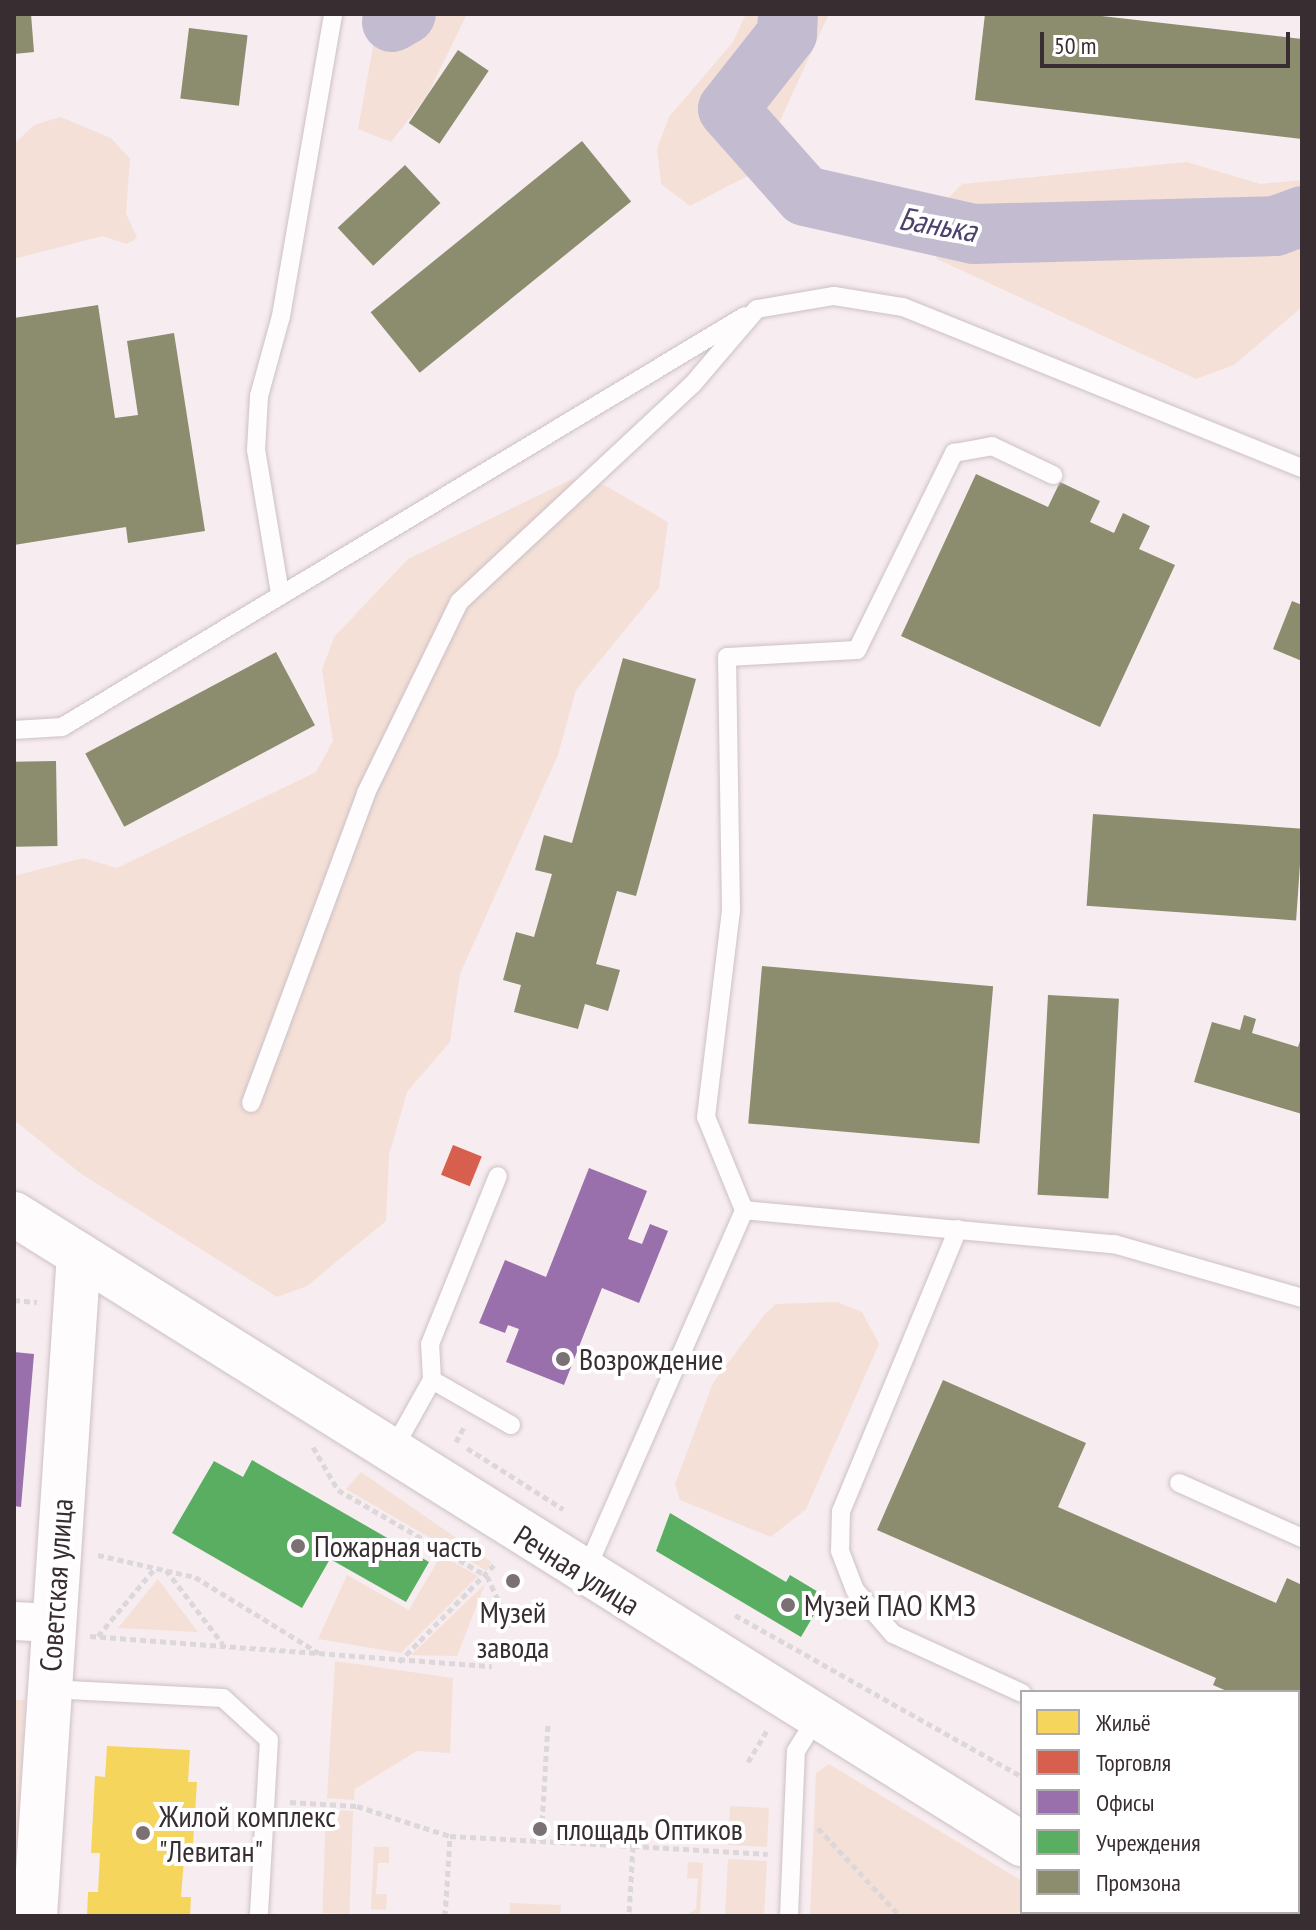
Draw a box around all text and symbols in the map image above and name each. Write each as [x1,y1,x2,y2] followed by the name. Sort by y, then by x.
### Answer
[1044,16,1294,66] scale bar
[1054,30,1096,61] text: 50 m
[896,198,980,250] water label: Банька
[579,1341,723,1377] place label: Возрождение
[554,1350,572,1368] marker: Возрождение
[32,1497,80,1673] street label: Советская улица
[507,1517,647,1623] street label: Речная улица
[314,1528,482,1564] place label: Пожарная часть
[289,1537,307,1555] marker: Пожарная часть
[504,1572,522,1590] marker: Музей завода
[804,1587,976,1623] place label: Музей ПАО КМЗ
[477,1594,549,1664] place label: Музей завода
[779,1596,797,1614] marker: Музей ПАО КМЗ
[1020,1690,1300,1914] legend
[1096,1707,1151,1738] text: Жильё
[1096,1747,1171,1778] text: Торговля
[1096,1787,1154,1818] text: Офисы
[159,1798,336,1868] place label: Жилой комплекс "Левитан"
[556,1811,744,1847] place label: площадь Оптиков
[531,1820,549,1838] marker: площадь Оптиков
[134,1824,152,1842] marker: Жилой комплекс "Левитан"
[1096,1827,1201,1858] text: Учреждения
[1096,1867,1181,1898] text: Промзона

